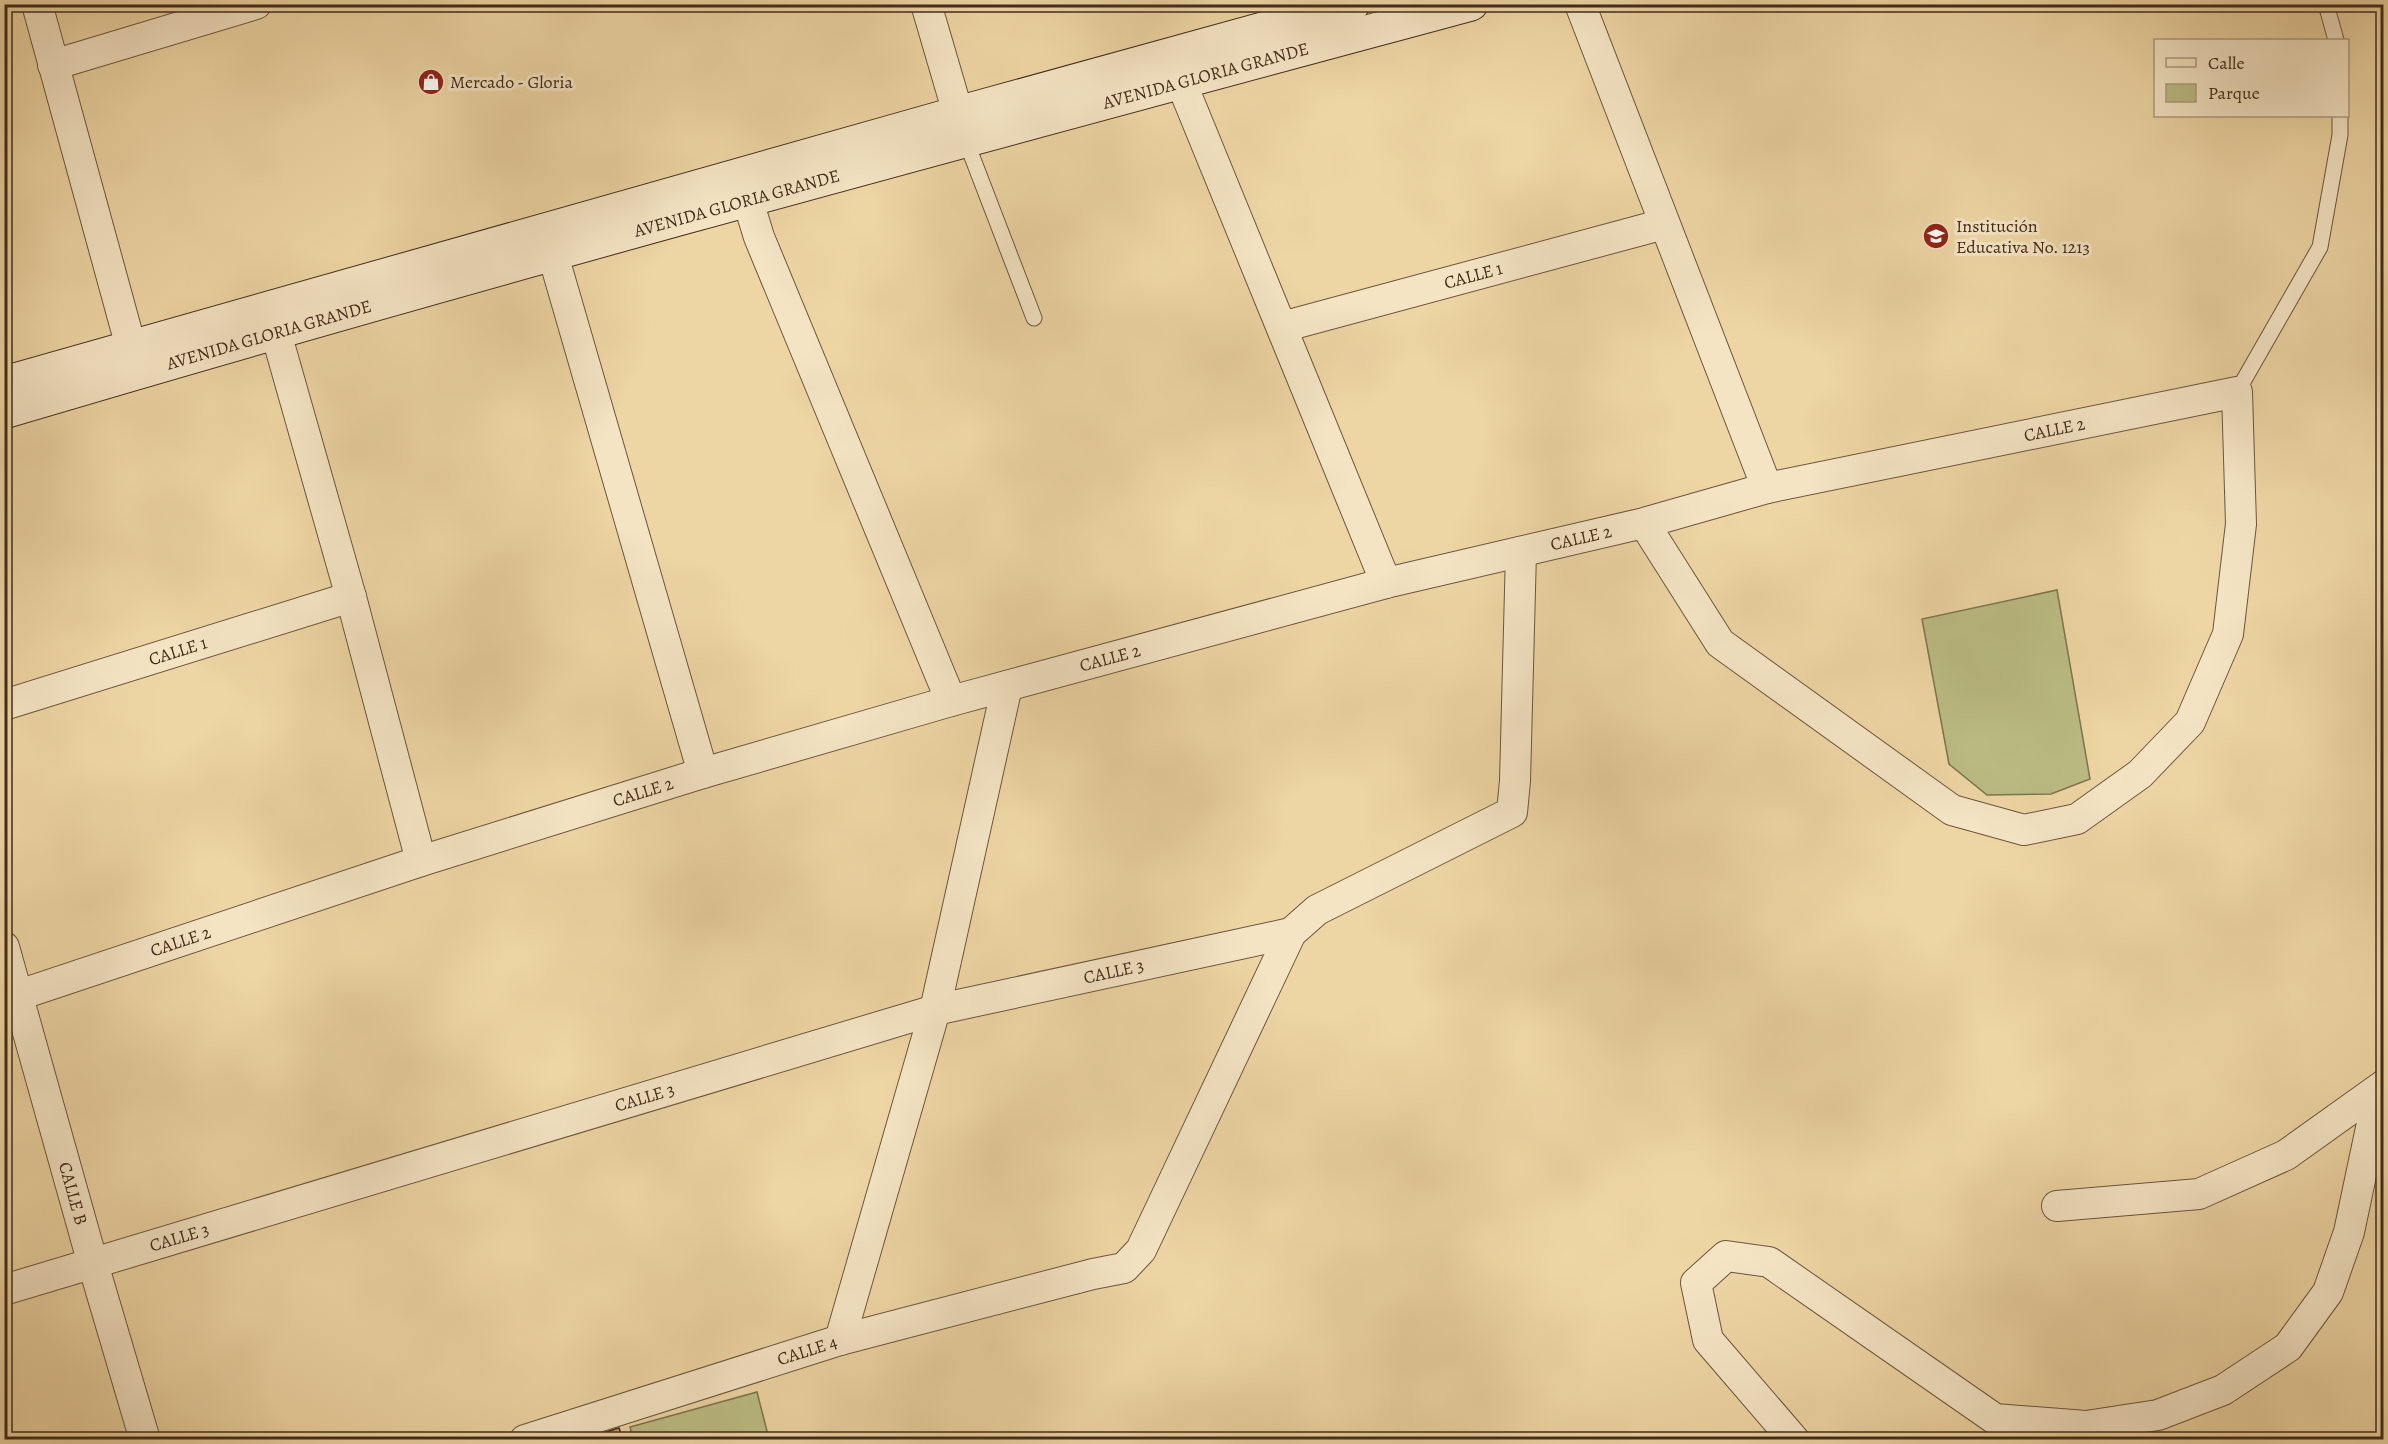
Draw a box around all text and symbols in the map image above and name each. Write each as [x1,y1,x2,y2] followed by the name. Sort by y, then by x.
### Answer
[1099,36,1311,115] street label: AVENIDA GLORIA GRANDE
[2154,39,2349,117] legend
[2208,51,2245,75] text: Calle
[416,67,446,97] shop icon: Mercado - Gloria
[450,70,574,94] place label: Mercado - Gloria
[2208,81,2260,105] text: Parque
[630,163,842,243] street label: AVENIDA GLORIA GRANDE
[1956,214,2090,259] place label: Institución Educativa No. 1213
[1921,221,1951,251] school or university icon: Institución Educativa No. 1213
[1441,256,1505,295] street label: CALLE 1
[163,294,374,376] street label: AVENIDA GLORIA GRANDE
[2022,411,2088,447] street label: CALLE 2
[1548,519,1614,556] street label: CALLE 2
[146,631,210,671] street label: CALLE 1
[1077,638,1144,678] street label: CALLE 2
[610,771,677,812] street label: CALLE 2
[147,920,214,962] street label: CALLE 2
[1081,953,1146,990] street label: CALLE 3
[612,1077,677,1118] street label: CALLE 3
[53,1159,93,1228] street label: CALLE B
[147,1217,212,1258] street label: CALLE 3
[774,1330,840,1371] street label: CALLE 4

